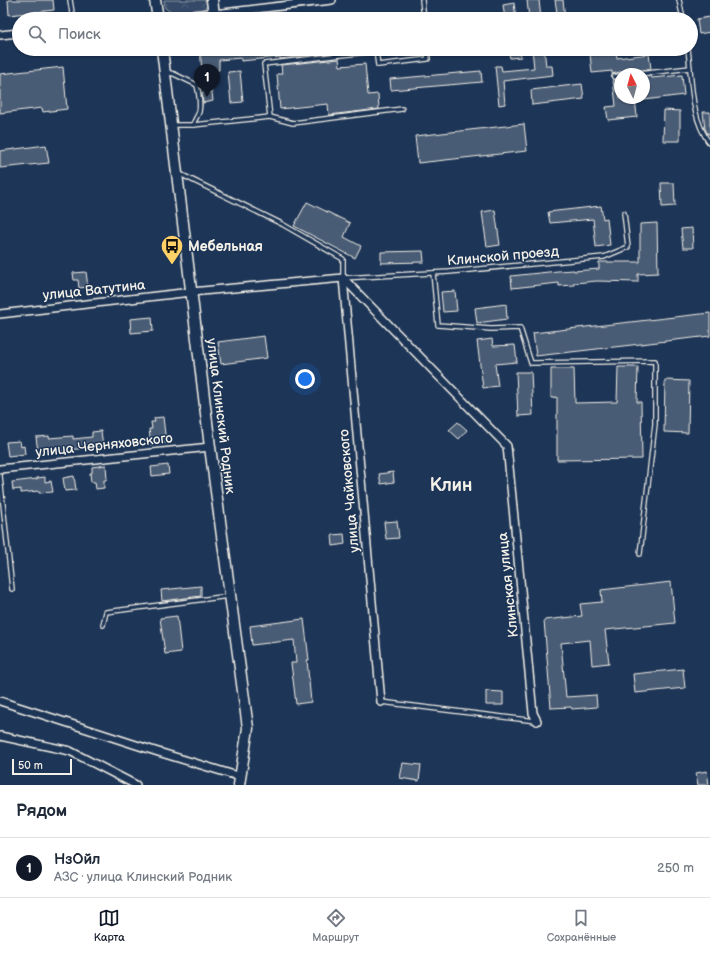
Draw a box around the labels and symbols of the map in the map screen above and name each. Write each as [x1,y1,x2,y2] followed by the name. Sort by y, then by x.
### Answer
[194,64,220,97] pin: 1
[614,68,650,104] north arrow
[159,233,185,266] bus stop icon: Мебельная
[188,238,263,255] place label: Мебельная
[446,243,560,269] street label: Клинской проезд
[42,276,147,304] street label: улица Ватутина
[203,337,239,495] street label: улица Клинский Родник
[295,369,315,389] your location
[35,429,173,461] street label: улица Черняховского
[335,429,363,553] street label: улица Чайковского
[430,475,472,496] district label: Клин
[494,531,522,638] street label: Клинская улица
[12,757,72,776] scale bar

